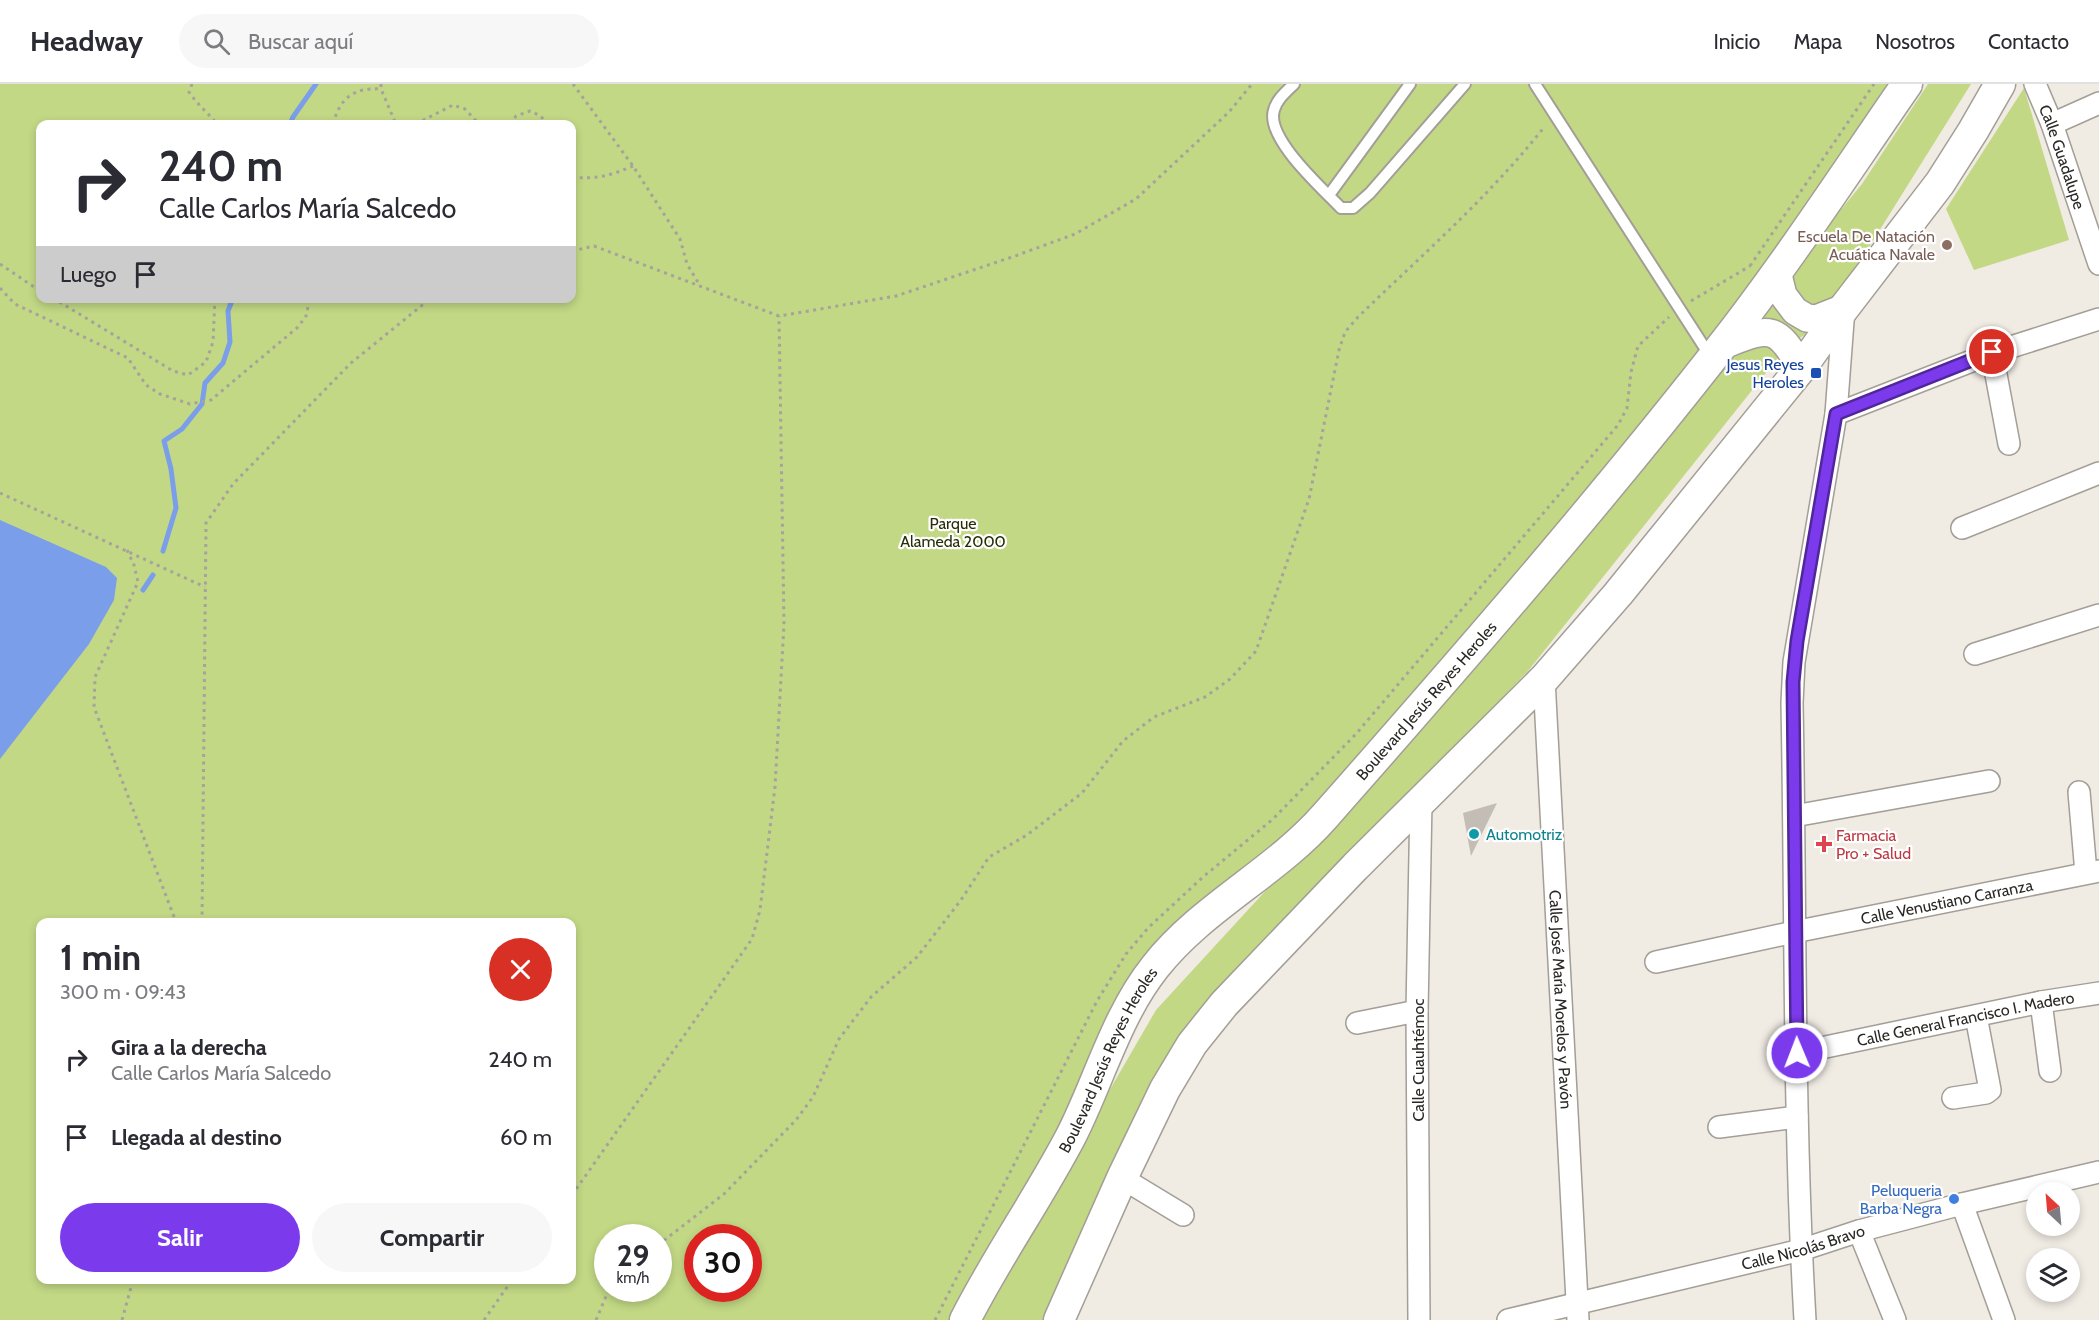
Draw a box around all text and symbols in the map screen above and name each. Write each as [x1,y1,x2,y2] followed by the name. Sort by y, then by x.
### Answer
[179,14,599,68] search box
[30,24,143,58] text: Headway
[200,25,233,58] icon: search
[248,28,353,55] text: Buscar aquí
[1713,29,1760,54] text: Inicio
[1793,29,1842,54] text: Mapa
[1875,29,1955,54] text: Nosotros
[1988,29,2069,54] text: Contacto
[2035,102,2089,212] street label: Calle Guadalupe
[159,140,283,192] text: 240 m
[60,144,138,222] icon: right
[159,192,456,225] text: Calle Carlos María Salcedo
[1797,227,1935,264] place label: Escuela De Natación Acuática Navale
[1940,238,1954,252] marker: Escuela De Natación Acuática Navale
[129,258,162,291] icon: arrive
[60,261,117,288] text: Luego
[1966,326,2017,377] pin
[1975,335,2008,368] icon: arrive
[1726,355,1804,392] place label: Jesus Reyes Heroles
[1809,366,1823,380] marker: Jesus Reyes Heroles
[900,514,1006,551] park label: Parque Alameda 2000
[1352,617,1500,784] street label: Boulevard Jesús Reyes Heroles
[1486,825,1563,844] place label: Automotriz
[1836,826,1911,863] place label: Farmacia Pro + Salud
[1467,827,1481,841] marker: Automotriz
[1817,837,1831,851] marker: Farmacia Pro + Salud
[1859,875,2035,928] street label: Calle Venustiano Carranza
[1546,890,1576,1110] street label: Calle José María Morelos y Pavón
[60,935,141,979] text: 1 min
[489,938,552,1001] button: close
[1054,963,1161,1156] street label: Boulevard Jesús Reyes Heroles
[60,980,186,1004] text: 300 m · 09:43
[1855,987,2076,1050] street label: Calle General Francisco I. Madero
[1409,998,1428,1122] street label: Calle Cuauhtémoc
[1765,1021,1829,1085] position arrow
[111,1034,267,1061] text: Gira a la derecha
[60,1043,93,1076] icon: right
[488,1046,552,1073] text: 240 m
[111,1061,331,1085] text: Calle Carlos María Salcedo
[60,1121,93,1154] icon: arrive
[111,1124,282,1151] text: Llegada al destino
[500,1124,552,1151] text: 60 m
[1860,1181,1942,1218] place label: Peluqueria Barba Negra
[2026,1182,2080,1236] north arrow
[2026,1182,2080,1302] map controls
[1947,1192,1961,1206] marker: Peluqueria Barba Negra
[60,1203,300,1272] button: Salir
[312,1203,552,1272] button: Compartir
[1740,1220,1867,1273] street label: Calle Nicolás Bravo
[684,1224,762,1302] speed limit sign: 30
[617,1237,649,1274] text: 29
[2026,1248,2080,1302] button: layers
[617,1269,649,1287] text: km/h

